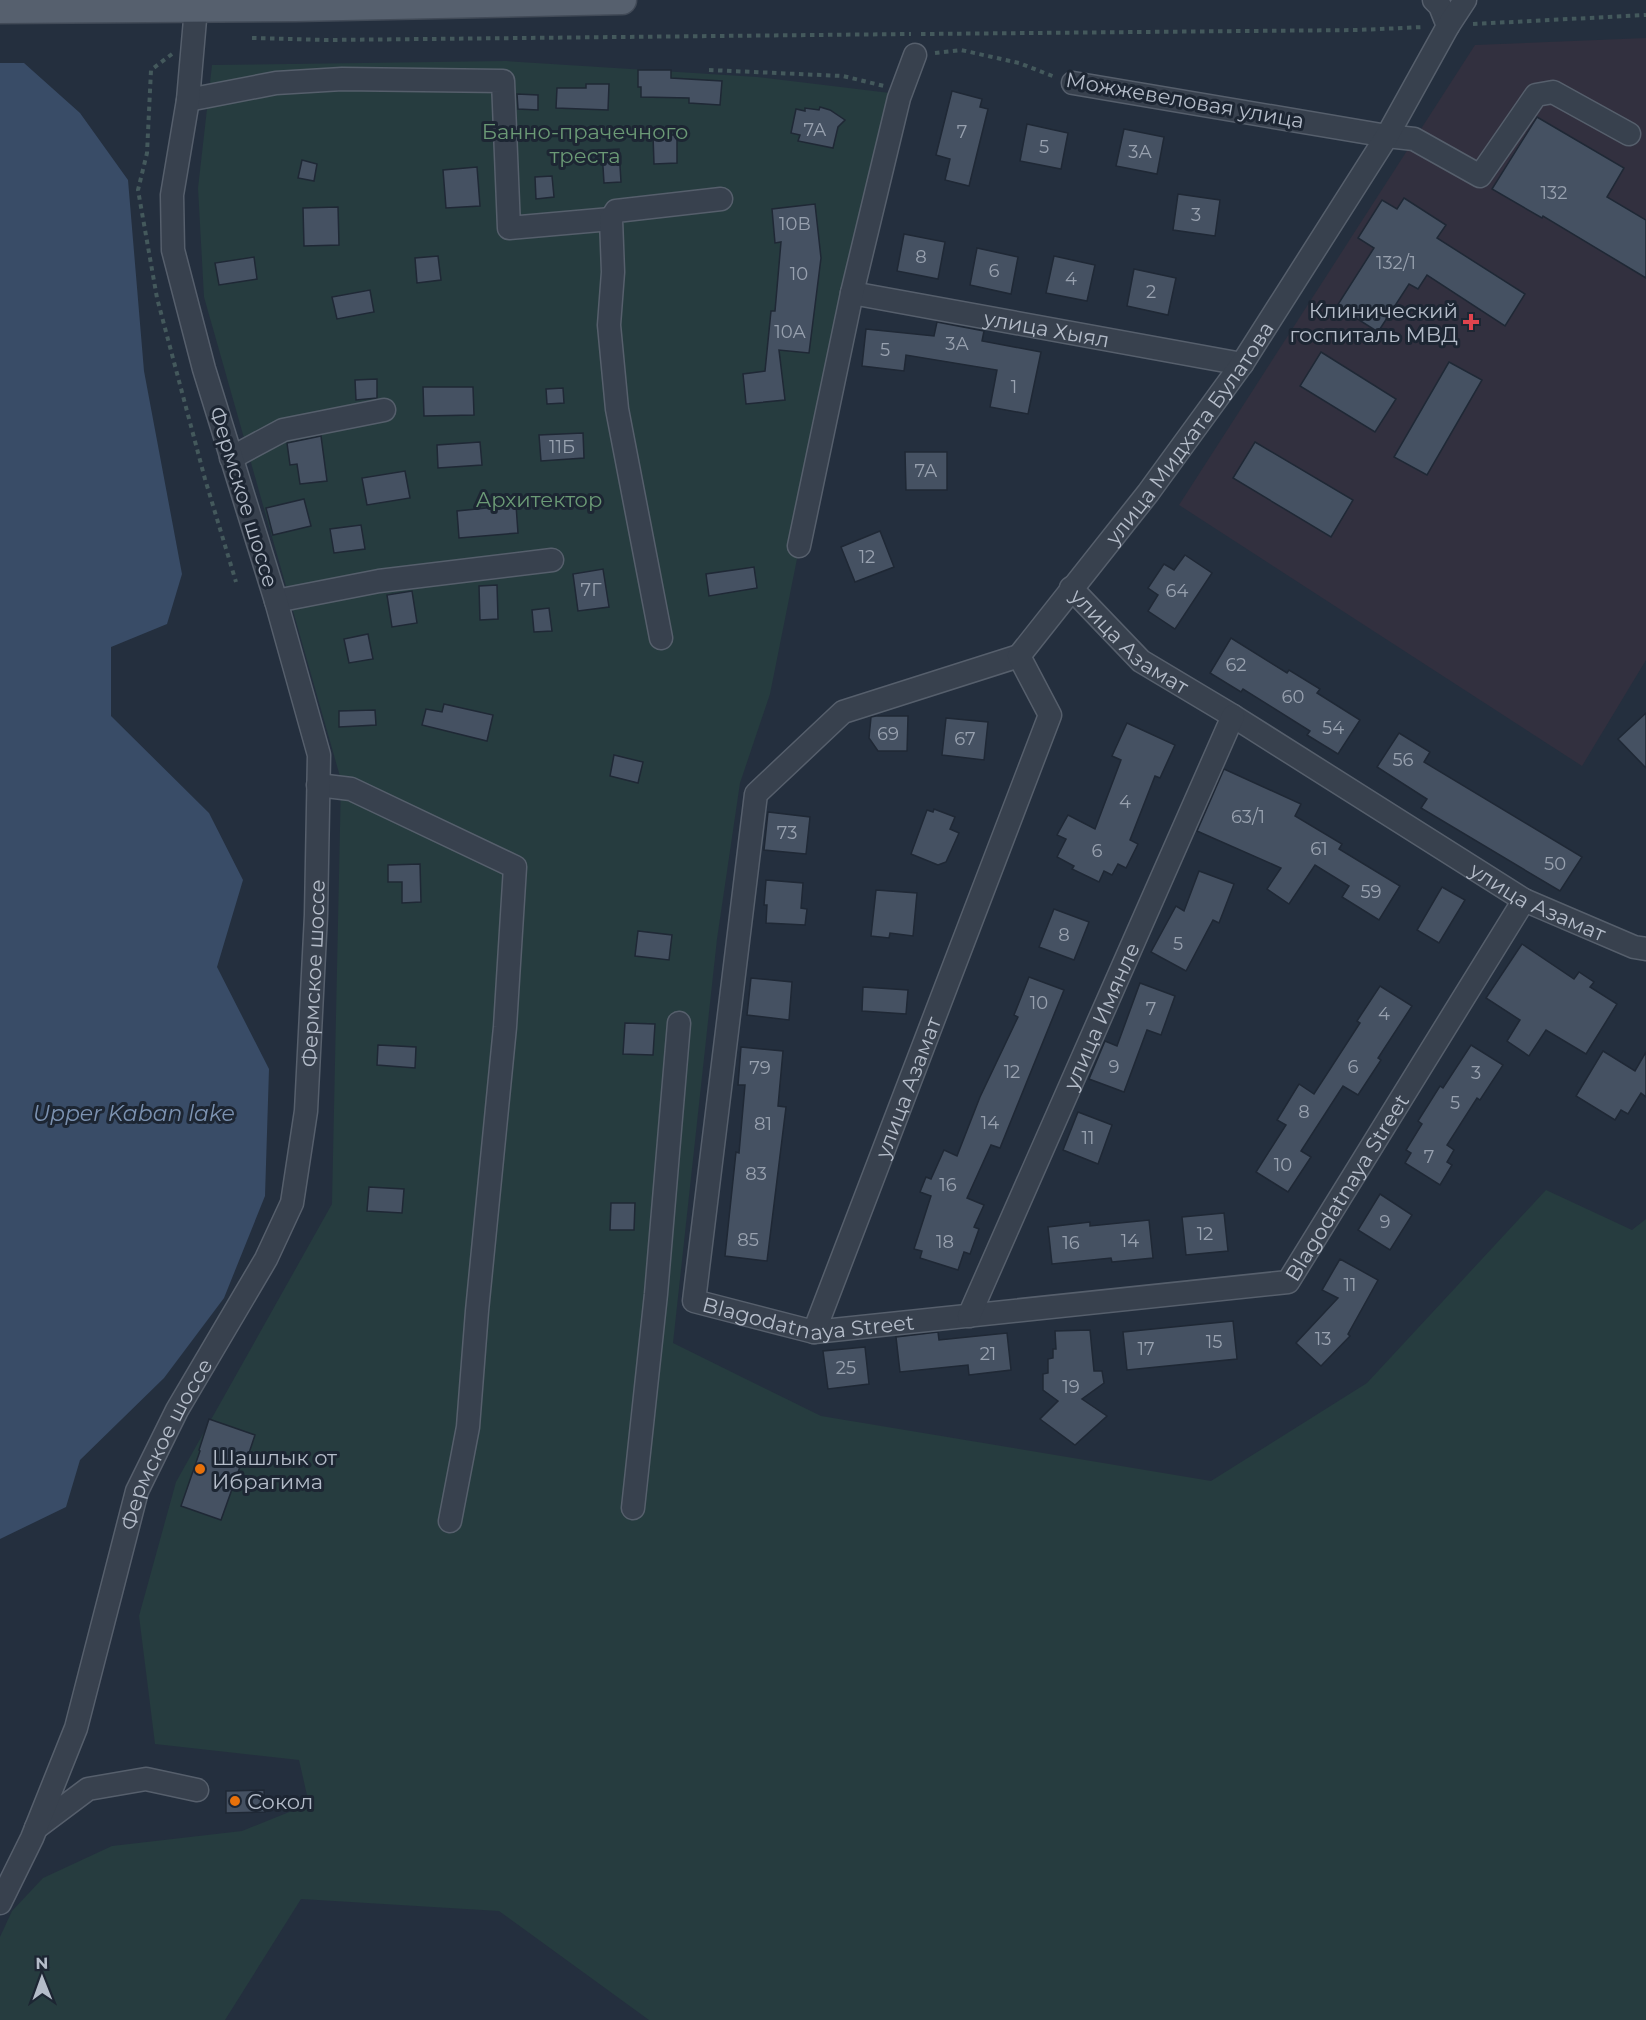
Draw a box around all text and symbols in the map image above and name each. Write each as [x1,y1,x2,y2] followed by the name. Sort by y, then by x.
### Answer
[1064,67,1306,133] street label: Можжевеловая улица
[482,119,688,168] park label: Банно-прачечного треста
[804,119,827,141] house number: 7А
[957,121,967,143] house number: 7
[1039,136,1049,158] house number: 5
[1128,141,1152,163] house number: 3А
[1541,182,1567,204] house number: 132
[1191,204,1201,226] house number: 3
[779,213,811,235] house number: 10В
[915,246,927,268] house number: 8
[1376,252,1416,274] house number: 132/1
[989,260,1000,282] house number: 6
[790,263,808,285] house number: 10
[1065,268,1077,290] house number: 4
[1146,281,1156,303] house number: 2
[1290,298,1458,347] place label: Клинический госпиталь МВД
[981,305,1112,352] street label: улица Хыял
[1462,313,1480,331] marker: Клинический госпиталь МВД
[1099,317,1278,550] street label: улица Мидхата Булатова
[774,321,806,343] house number: 10А
[945,333,969,355] house number: 3А
[880,339,890,361] house number: 5
[1011,376,1017,398] house number: 1
[205,404,283,590] street label: Фермское шоссе
[549,436,575,458] house number: 11Б
[915,460,938,482] house number: 7А
[476,487,602,512] park label: Архитектор
[859,546,875,568] house number: 12
[581,579,602,601] house number: 7Г
[1166,580,1189,602] house number: 64
[1065,583,1193,699] street label: улица Азамат
[1225,654,1247,676] house number: 62
[1282,686,1304,708] house number: 60
[1322,717,1344,739] house number: 54
[877,723,899,745] house number: 69
[954,728,976,750] house number: 67
[1392,749,1414,771] house number: 56
[1119,791,1131,813] house number: 4
[1231,806,1265,828] house number: 63/1
[777,822,797,844] house number: 73
[1310,838,1328,860] house number: 61
[1092,840,1103,862] house number: 6
[1544,853,1566,875] house number: 50
[1465,856,1610,946] street label: улица Азамат
[296,879,329,1068] street label: Фермское шоссе
[1360,881,1382,903] house number: 59
[1058,924,1070,946] house number: 8
[1173,933,1183,955] house number: 5
[1057,938,1144,1094] street label: улица Имянле
[1030,992,1048,1014] house number: 10
[1146,998,1156,1020] house number: 7
[1378,1003,1390,1025] house number: 4
[869,1013,946,1162] street label: улица Азамат
[1109,1056,1120,1078] house number: 9
[1348,1056,1359,1078] house number: 6
[749,1057,771,1079] house number: 79
[1004,1061,1020,1083] house number: 12
[1471,1062,1481,1084] house number: 3
[1279,1089,1414,1285] street label: Blagodatnaya Street
[1450,1092,1460,1114] house number: 5
[33,1100,235,1127] water label: Upper Kaban lake
[1298,1101,1310,1123] house number: 8
[981,1112,999,1134] house number: 14
[754,1113,772,1135] house number: 81
[1082,1127,1095,1149] house number: 11
[1424,1146,1434,1168] house number: 7
[1274,1154,1292,1176] house number: 10
[745,1163,767,1185] house number: 83
[939,1174,957,1196] house number: 16
[1380,1211,1391,1233] house number: 9
[1197,1223,1213,1245] house number: 12
[737,1229,759,1251] house number: 85
[1121,1230,1139,1252] house number: 14
[936,1231,954,1253] house number: 18
[1062,1232,1080,1254] house number: 16
[1344,1274,1357,1296] house number: 11
[700,1291,915,1345] street label: Blagodatnaya Street
[1315,1328,1331,1350] house number: 13
[1206,1331,1222,1353] house number: 15
[1137,1338,1155,1360] house number: 17
[980,1343,996,1365] house number: 21
[115,1354,217,1532] street label: Фермское шоссе
[836,1357,856,1379] house number: 25
[1062,1376,1080,1398] house number: 19
[212,1445,337,1494] place label: Шашлык от Ибрагима
[193,1462,207,1476] marker: Шашлык от Ибрагима
[247,1789,313,1814] place label: Сокол
[228,1794,242,1808] marker: Сокол
[12,1948,72,2008] north arrow
[35,1954,48,1973] text: N

